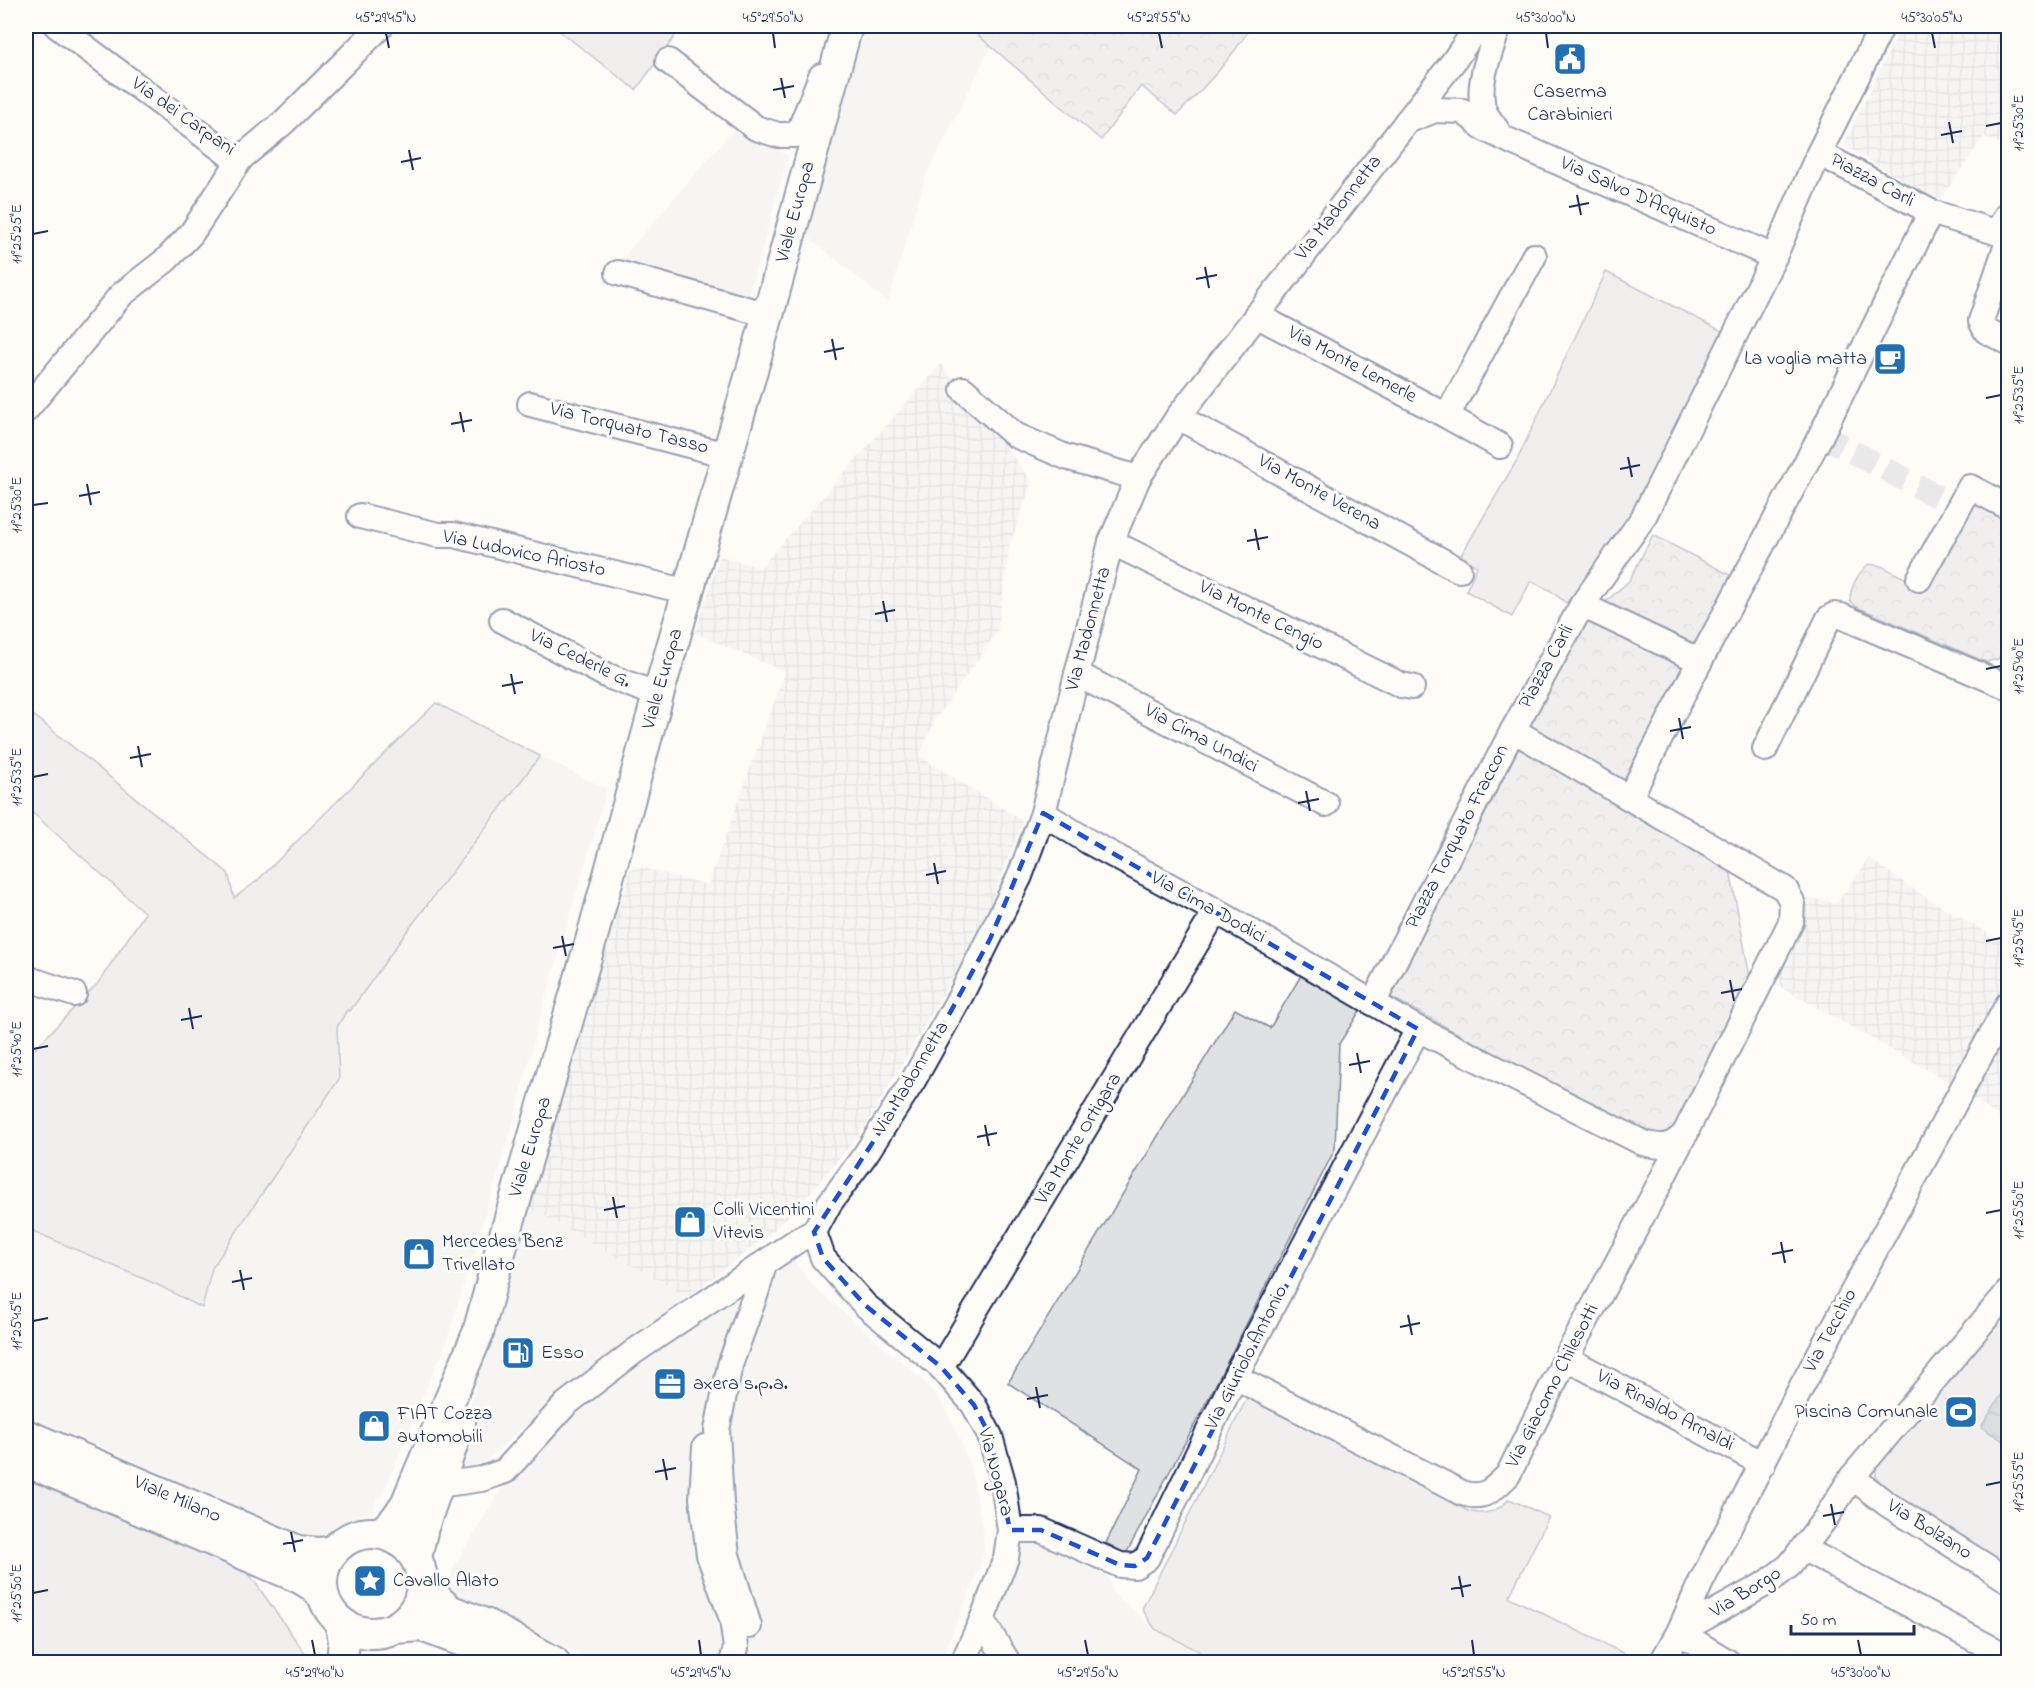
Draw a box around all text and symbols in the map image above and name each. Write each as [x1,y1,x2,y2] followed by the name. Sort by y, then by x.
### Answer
[356,7,416,29] text: 45°29'45"N
[742,7,804,29] text: 45°29'50"N
[1127,7,1191,29] text: 45°29'55"N
[1516,7,1576,29] text: 45°30'00"N
[1901,7,1963,29] text: 45°30'05"N
[1552,41,1588,77] public building icon: Caserma Carabinieri
[124,70,241,164] street label: Via dei Carpani
[1527,78,1613,130] place label: Caserma Carabinieri
[2008,95,2030,151] text: 11°25'30"E
[1824,147,1920,215] street label: Piazza Carli
[1288,149,1390,268] street label: Via Madonnetta
[1554,149,1721,245] street label: Via Salvo D'Acquisto
[768,158,823,267] street label: Viale Europa
[6,204,28,264] text: 11°25'25"E
[1282,318,1422,411] street label: Via Monte Lemerle
[1872,341,1908,377] cafe icon: La voglia matta
[1744,345,1867,375] place label: La voglia matta
[2008,366,2030,424] text: 11°25'35"E
[546,395,711,463] street label: Via Torquato Tasso
[1251,447,1386,539] street label: Via Monte Verena
[6,477,28,533] text: 11°25'30"E
[439,522,608,585] street label: Via Ludovico Ariosto
[1058,564,1119,695] street label: Via Madonnetta
[1192,573,1328,660] street label: Via Monte Cengio
[1512,620,1582,714] street label: Piazza Carli
[523,621,636,696] street label: Via Cederle G.
[634,625,691,734] street label: Viale Europa
[2008,638,2030,694] text: 11°25'40"E
[1138,696,1263,781] street label: Via Cima Undici
[1399,740,1517,934] street label: Piazza Torquato Fraccon
[6,748,28,806] text: 11°25'35"E
[1144,864,1271,952] street label: Via Cima Dodici
[2008,909,2030,967] text: 11°25'45"E
[866,1016,957,1141] street label: Via Madonnetta
[6,1021,28,1077] text: 11°25'40"E
[1028,1068,1131,1212] street label: Via Monte Ortigara
[502,1093,560,1202] street label: Viale Europa
[2008,1181,2030,1239] text: 11°25'50"E
[712,1196,815,1248] place label: Colli Vicentini Vitevis
[672,1204,708,1240] shop icon: Colli Vicentini Vitevis
[442,1228,564,1280] place label: Mercedes Benz Trivellato
[401,1236,437,1272] shop icon: Mercedes Benz Trivellato
[1198,1281,1296,1436] street label: Via Giuriolo Antonio
[1796,1284,1865,1379] street label: Via Tecchio
[6,1292,28,1350] text: 11°25'45"E
[1499,1299,1607,1474] street label: Via Giacomo Chilesotti
[500,1335,536,1371] fuel station icon: Esso
[541,1339,584,1368] place label: Esso
[1590,1362,1739,1460] street label: Via Rinaldo Arnaldi
[652,1366,688,1402] office icon: axera s.p.a.
[693,1370,788,1399] place label: axera s.p.a.
[1943,1394,1979,1430] sports icon: Piscina Comunale
[1794,1398,1938,1427] place label: Piscina Comunale
[396,1400,492,1452] place label: FIAT Cozza automobili
[356,1408,392,1444] shop icon: FIAT Cozza automobili
[968,1424,1021,1520] street label: Via Nogara
[2008,1452,2030,1512] text: 11°25'55"E
[128,1468,225,1531] street label: Viale Milano
[1880,1492,1977,1568] street label: Via Bolzano
[1704,1560,1788,1628] street label: Via Borgo
[352,1563,388,1599] place icon: Cavallo Alato
[6,1564,28,1622] text: 11°25'50"E
[393,1567,499,1596] place label: Cavallo Alato
[1791,1598,1914,1636] scale bar
[1800,1608,1837,1634] text: 50 m
[286,1662,344,1684] text: 45°29'40"N
[671,1662,731,1684] text: 45°29'45"N
[1057,1662,1119,1684] text: 45°29'50"N
[1442,1662,1506,1684] text: 45°29'55"N
[1831,1662,1891,1684] text: 45°30'00"N

